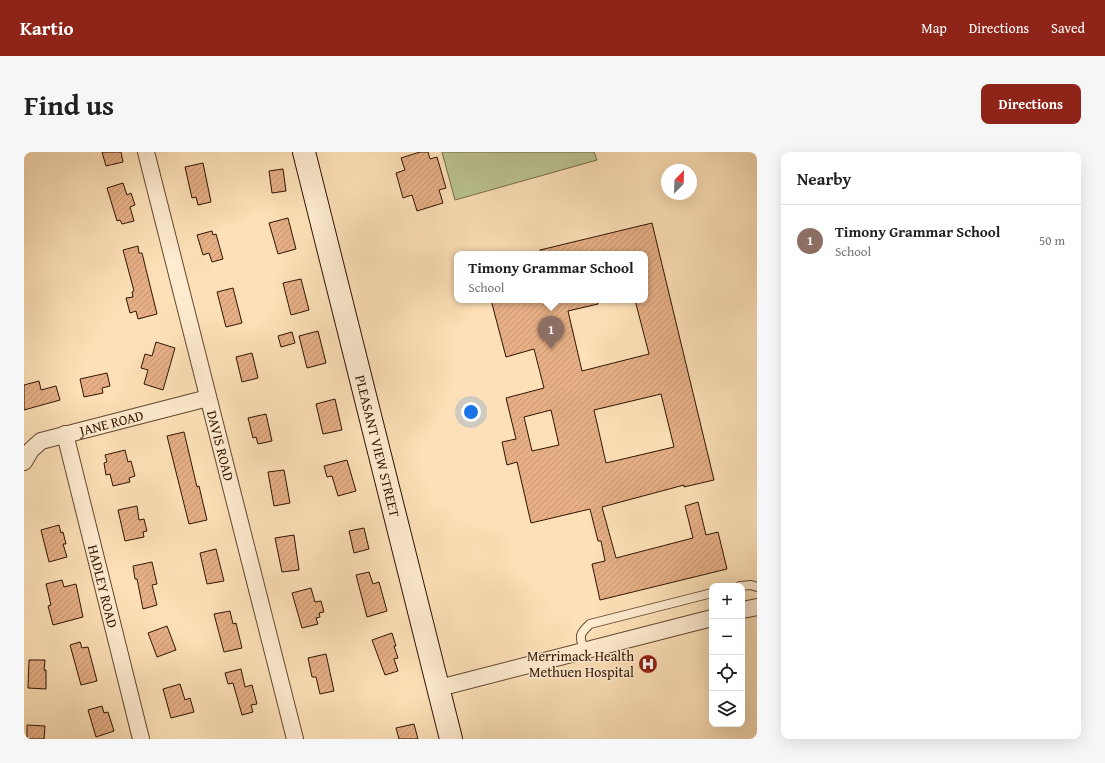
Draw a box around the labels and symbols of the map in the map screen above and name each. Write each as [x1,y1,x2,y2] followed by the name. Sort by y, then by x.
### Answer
[661,164,697,200] north arrow
[538,316,564,349] pin: 1
[350,373,405,519] street label: PLEASANT VIEW STREET
[461,402,481,422] your location
[75,405,146,441] street label: JANE ROAD
[202,408,239,483] street label: DAVIS ROAD
[83,543,123,630] street label: HADLEY ROAD
[527,646,634,682] place label: Merrimack Health Methuen Hospital
[637,653,659,675] hospital icon: Merrimack Health Methuen Hospital

